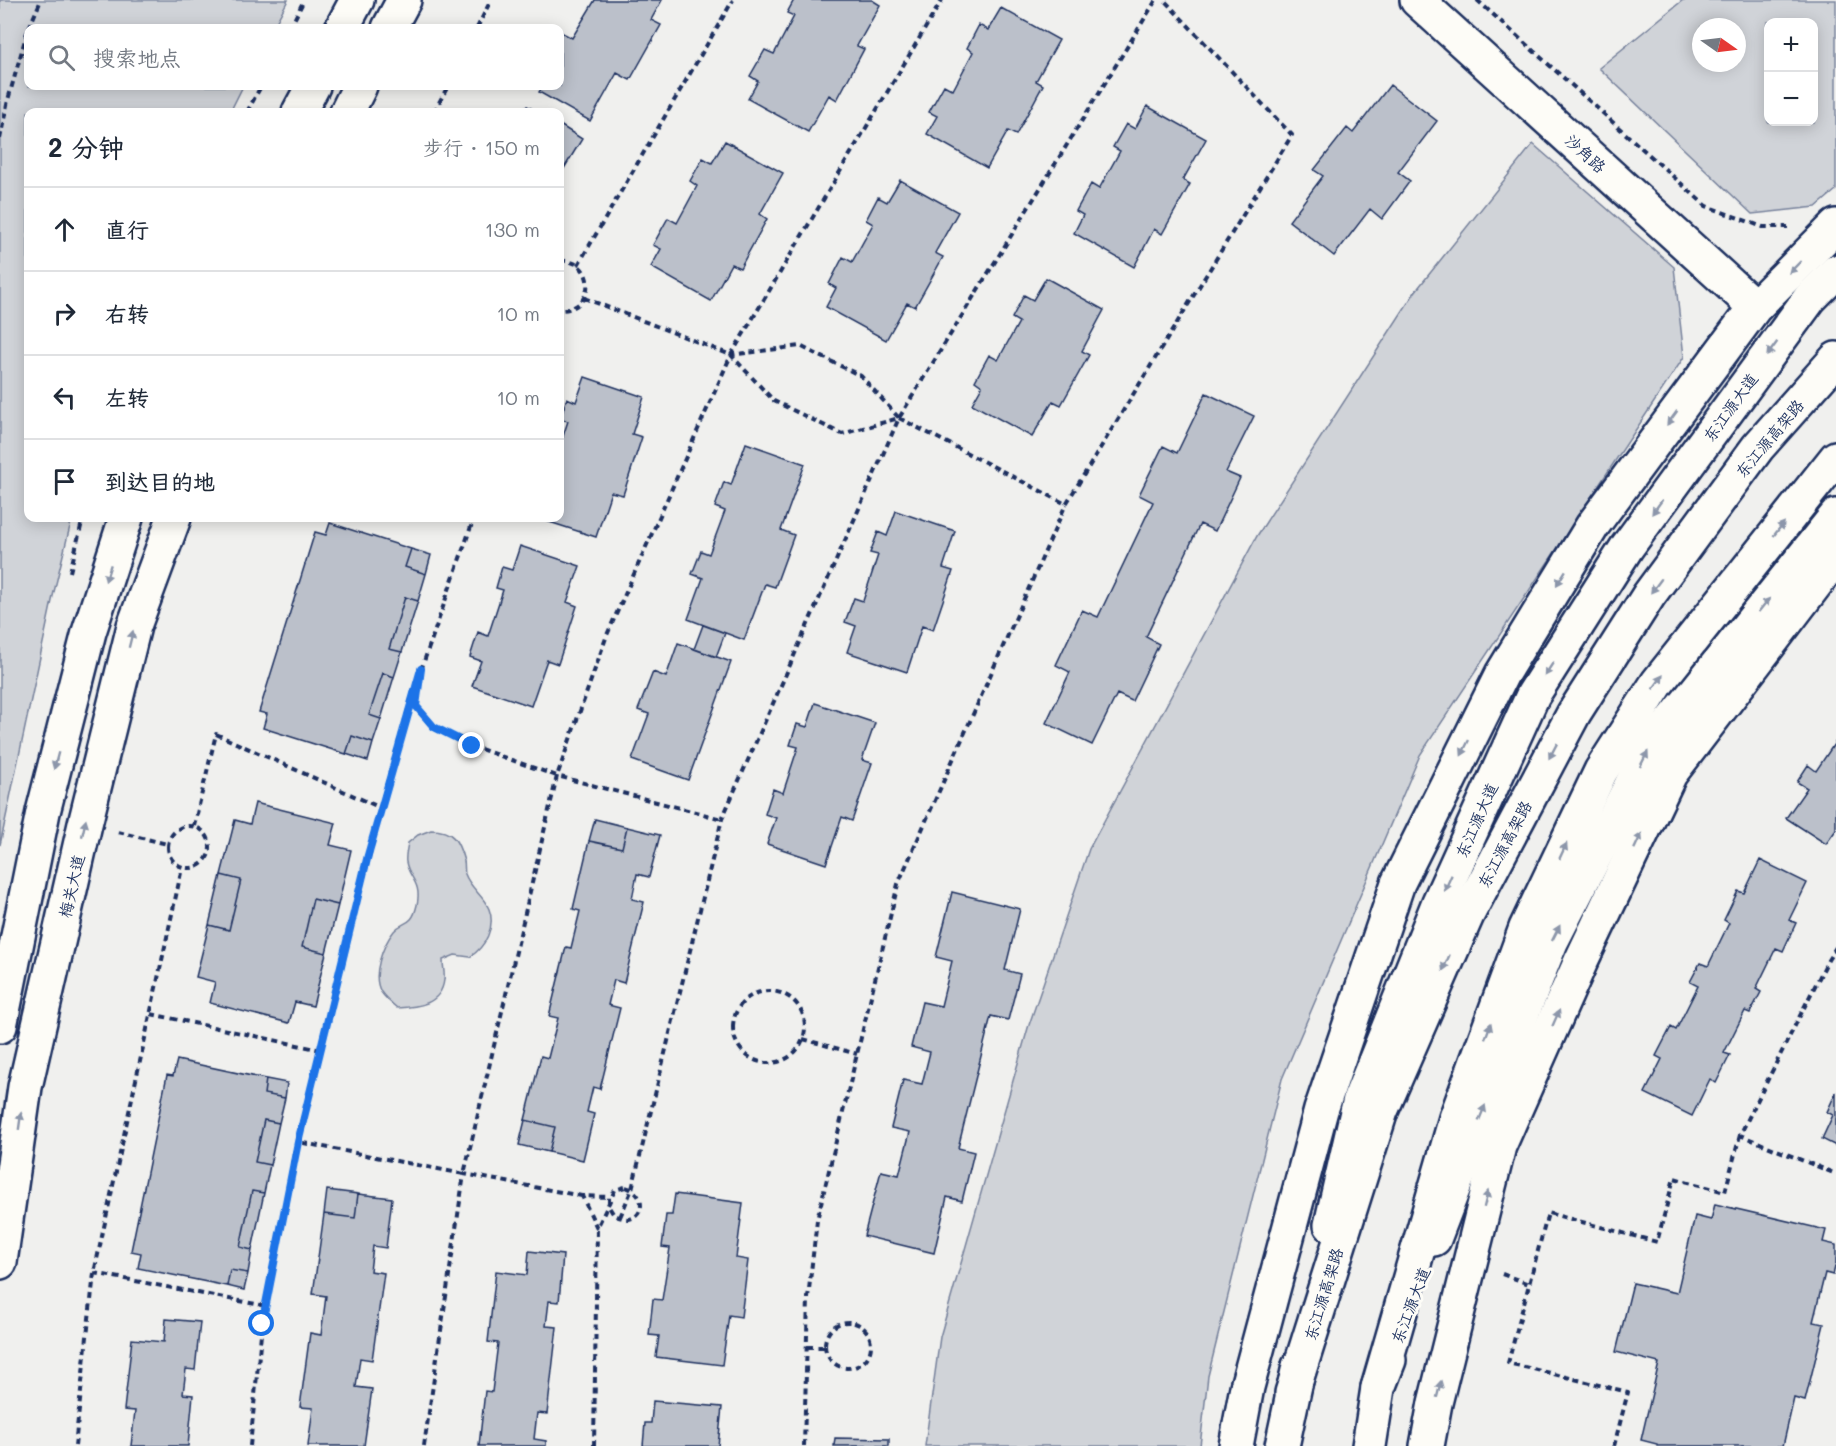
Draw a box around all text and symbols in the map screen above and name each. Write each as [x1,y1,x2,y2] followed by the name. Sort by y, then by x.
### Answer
[1692,18,1746,72] north arrow
[1764,18,1818,126] map controls
[1764,18,1818,72] button: +
[24,24,564,90] search box
[45,41,78,74] icon: search
[93,43,181,72] text: 搜索地点
[1764,72,1818,126] button: −
[1561,129,1611,177] street label: 沙角路
[48,130,124,164] text: 2 分钟
[423,134,540,160] text: 步行 · 150 m
[48,213,81,246] icon: ahead
[105,215,149,244] text: 直行
[485,216,540,242] text: 130 m
[1787,260,1802,274] one-way arrow
[48,297,81,330] icon: right
[105,299,149,328] text: 右转
[496,300,540,326] text: 10 m
[1767,342,1779,357] one-way arrow
[1698,368,1762,446] street label: 东江源大道
[48,381,81,414] icon: left
[105,383,149,412] text: 左转
[496,384,540,410] text: 10 m
[1730,394,1808,482] street label: 东江源高架路
[1666,409,1678,425] one-way arrow
[48,465,81,498] icon: arrive
[105,467,215,496] text: 到达目的地
[1651,498,1663,514] one-way arrow
[1773,521,1786,537] one-way arrow
[103,564,112,582] one-way arrow
[1555,570,1566,586] one-way arrow
[1650,578,1662,593] one-way arrow
[1757,597,1770,613] one-way arrow
[127,630,137,648] one-way arrow
[1544,661,1555,677] one-way arrow
[1652,675,1664,691] one-way arrow
[458,732,484,758] route end
[1460,739,1470,756] one-way arrow
[1548,743,1558,760] one-way arrow
[1639,750,1649,768] one-way arrow
[50,752,60,770] one-way arrow
[1450,779,1502,861] street label: 东江源大道
[1472,797,1536,891] street label: 东江源高架路
[80,818,89,837] one-way arrow
[1634,833,1643,850] one-way arrow
[1558,843,1567,860] one-way arrow
[54,852,88,920] street label: 梅关大道
[1443,874,1452,891] one-way arrow
[1551,924,1561,941] one-way arrow
[1441,954,1451,972] one-way arrow
[1551,1009,1561,1027] one-way arrow
[1484,1022,1493,1040] one-way arrow
[1478,1104,1487,1122] one-way arrow
[16,1112,25,1131] one-way arrow
[1482,1190,1492,1209] one-way arrow
[1299,1245,1347,1343] street label: 东江源高架路
[1386,1264,1434,1346] street label: 东江源大道
[248,1310,274,1336] route start
[1434,1379,1444,1398] one-way arrow

